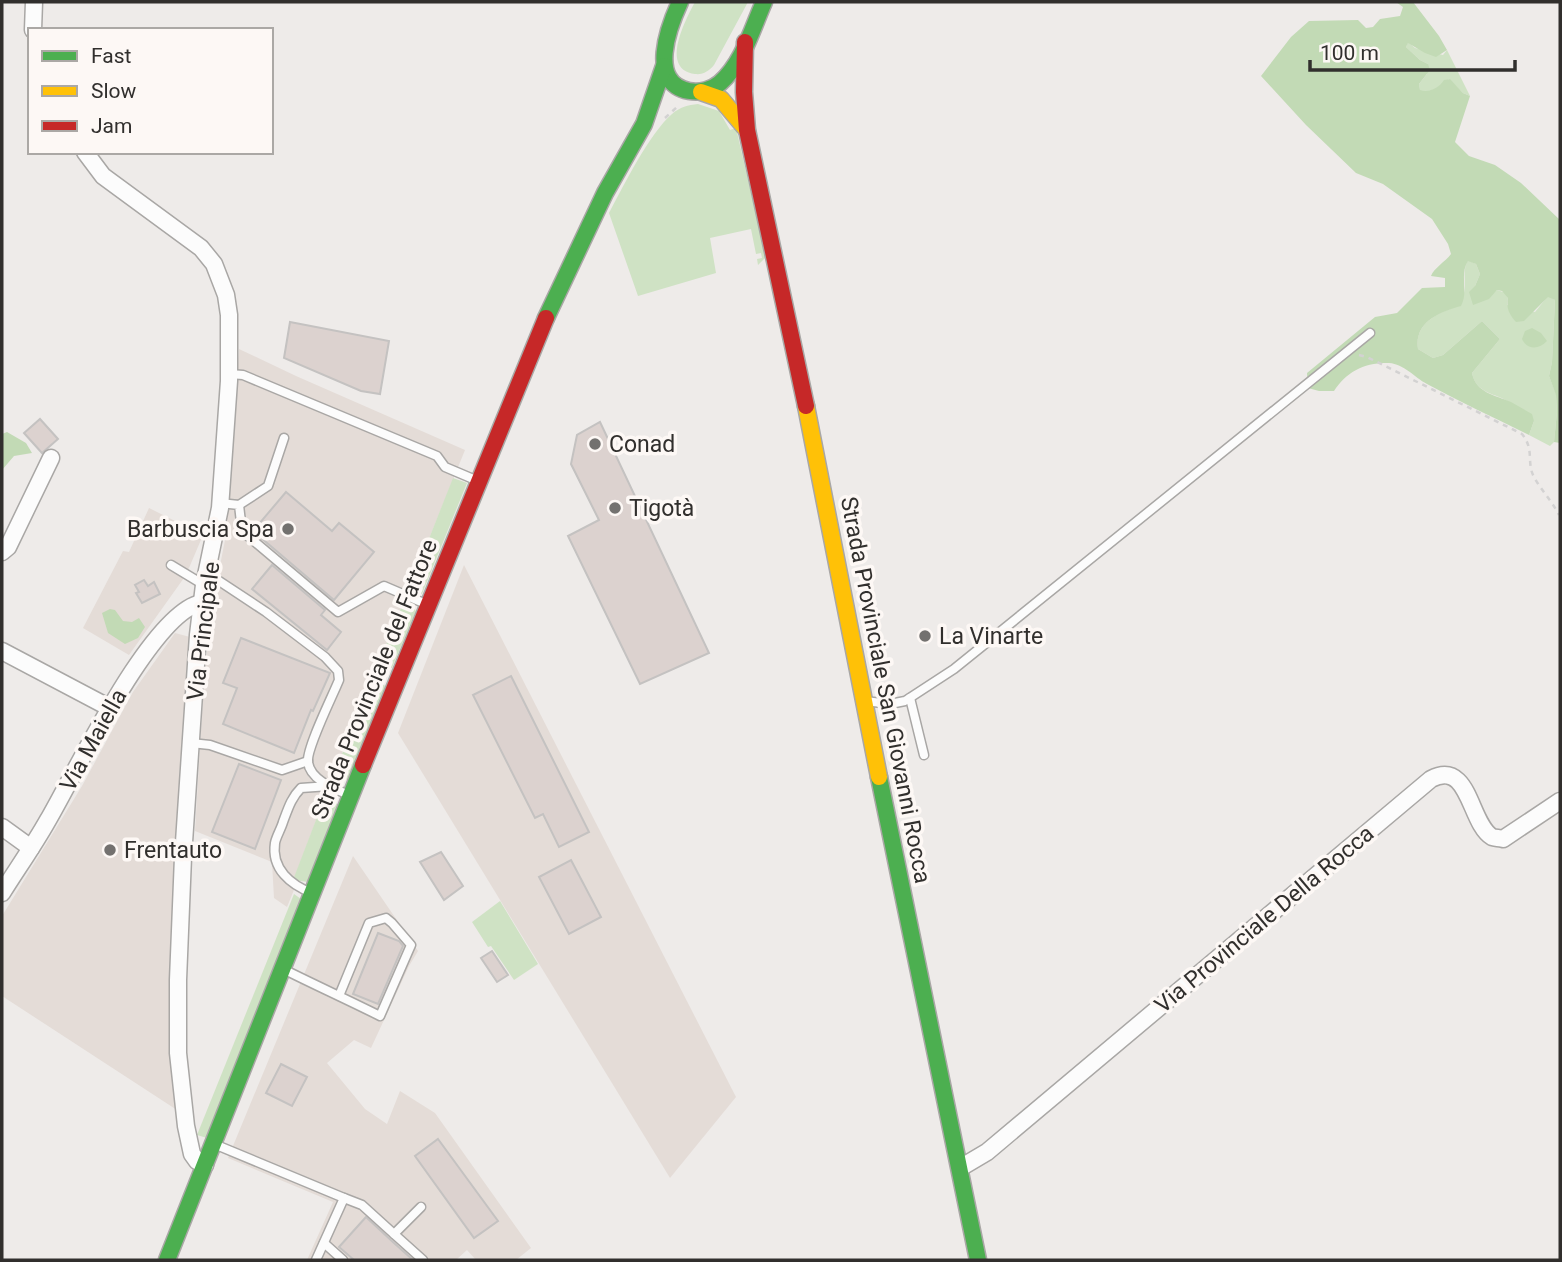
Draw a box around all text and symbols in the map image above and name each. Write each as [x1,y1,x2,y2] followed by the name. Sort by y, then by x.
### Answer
[28,28,273,154] legend
[1310,28,1515,72] scale bar
[1320,41,1379,65] text: 100 m
[91,44,132,68] text: Fast
[91,79,137,103] text: Slow
[91,114,132,138] text: Jam
[609,431,675,458] place label: Conad
[587,436,603,452] marker: Conad
[629,495,694,522] place label: Tigotà
[835,495,936,886] street label: Strada Provinciale San Giovanni Rocca
[607,500,623,516] marker: Tigotà
[127,516,274,543] place label: Barbuscia Spa
[280,521,296,537] marker: Barbuscia Spa
[306,535,443,823] street label: Strada Provinciale del Fattore
[182,560,225,702] street label: Via Principale
[939,623,1043,650] place label: La Vinarte
[917,628,933,644] marker: La Vinarte
[54,684,133,796] street label: Via Maiella
[1149,820,1379,1019] street label: Via Provinciale Della Rocca
[124,837,222,864] place label: Frentauto
[102,842,118,858] marker: Frentauto

